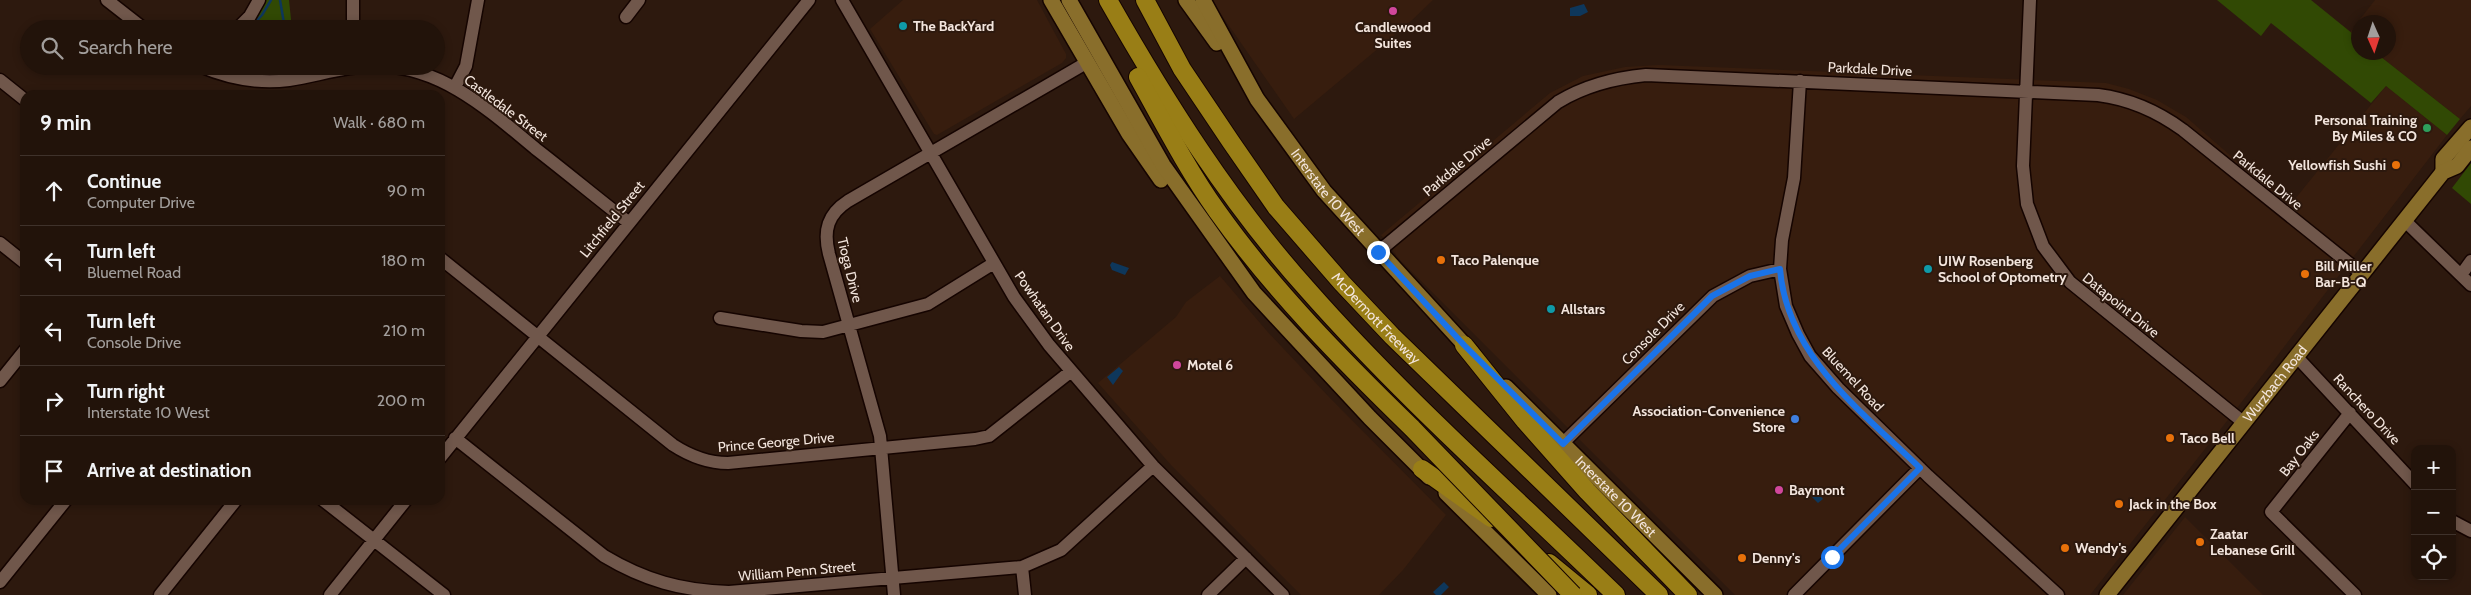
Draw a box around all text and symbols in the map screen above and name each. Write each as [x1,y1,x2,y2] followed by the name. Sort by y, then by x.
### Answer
[1387,5,1399,17] marker: Candlewood Suites
[2351,15,2396,60] north arrow
[913,17,994,35] place label: The BackYard
[1355,18,1431,52] place label: Candlewood Suites
[20,20,445,75] search box
[897,20,909,32] marker: The BackYard
[38,34,66,62] icon: search
[78,36,172,59] text: Search here
[1827,58,1913,80] street label: Parkdale Drive
[461,71,552,146] street label: Castledale Street
[40,110,91,135] text: 9 min
[2314,111,2417,145] place label: Personal Training By Miles & CO
[333,113,425,132] text: Walk · 680 m
[2421,122,2433,134] marker: Personal Training By Miles & CO
[1419,132,1495,200] street label: Parkdale Drive
[1287,145,1369,239] street label: Interstate 10 West
[2230,146,2306,214] street label: Parkdale Drive
[2287,156,2386,174] place label: Yellowfish Sushi
[2390,159,2402,171] marker: Yellowfish Sushi
[87,170,161,193] text: Continue
[40,177,68,205] icon: ahead
[576,177,649,261] street label: Litchfield Street
[387,181,425,200] text: 90 m
[87,193,195,212] text: Computer Drive
[833,236,867,304] street label: Tioga Drive
[87,240,155,263] text: Turn left
[1367,241,1390,264] route end
[40,247,68,275] icon: left
[381,251,425,270] text: 180 m
[1451,251,1539,269] place label: Taco Palenque
[1938,252,2067,286] place label: UIW Rosenberg School of Optometry
[1435,254,1447,266] marker: Taco Palenque
[2315,257,2372,291] place label: Bill Miller Bar-B-Q
[87,263,181,282] text: Bluemel Road
[1922,263,1934,275] marker: UIW Rosenberg School of Optometry
[1011,268,1079,354] street label: Powhatan Drive
[2299,268,2311,280] marker: Bill Miller Bar-B-Q
[1328,269,1424,368] street label: McDermott Freeway
[2079,269,2163,341] street label: Datapoint Drive
[1618,298,1688,368] street label: Console Drive
[1561,300,1605,318] place label: Allstars
[1545,303,1557,315] marker: Allstars
[87,310,155,333] text: Turn left
[40,317,68,345] icon: left
[383,321,425,340] text: 210 m
[87,333,181,352] text: Console Drive
[2239,341,2311,426] street label: Wurzbach Road
[1818,343,1888,415] street label: Bluemel Road
[1187,356,1233,374] place label: Motel 6
[1171,359,1183,371] marker: Motel 6
[2330,370,2404,448] street label: Ranchero Drive
[87,380,165,403] text: Turn right
[40,387,68,415] icon: right
[377,391,425,410] text: 200 m
[1633,402,1785,436] place label: Association-Convenience Store
[87,403,210,422] text: Interstate 10 West
[1789,413,1801,425] marker: Association-Convenience Store
[2275,426,2323,480] street label: Bay Oaks
[717,428,835,456] street label: Prince George Drive
[2180,429,2235,447] place label: Taco Bell
[2164,432,2176,444] marker: Taco Bell
[2411,445,2456,580] map controls
[2411,445,2456,490] button: +
[1571,452,1660,541] street label: Interstate 10 West
[40,457,68,485] icon: arrive
[87,459,251,482] text: Arrive at destination
[1789,481,1845,499] place label: Baymont
[1773,484,1785,496] marker: Baymont
[2411,490,2456,535] button: −
[2128,495,2217,513] place label: Jack in the Box
[2113,498,2125,510] marker: Jack in the Box
[2210,525,2295,559] place label: Zaatar Lebanese Grill
[2411,535,2456,580] button: locate
[2194,536,2206,548] marker: Zaatar Lebanese Grill
[2075,539,2127,557] place label: Wendy's
[2059,542,2071,554] marker: Wendy's
[1821,546,1844,569] route start
[1752,549,1800,567] place label: Denny's
[1736,552,1748,564] marker: Denny's
[738,557,857,585] street label: William Penn Street

